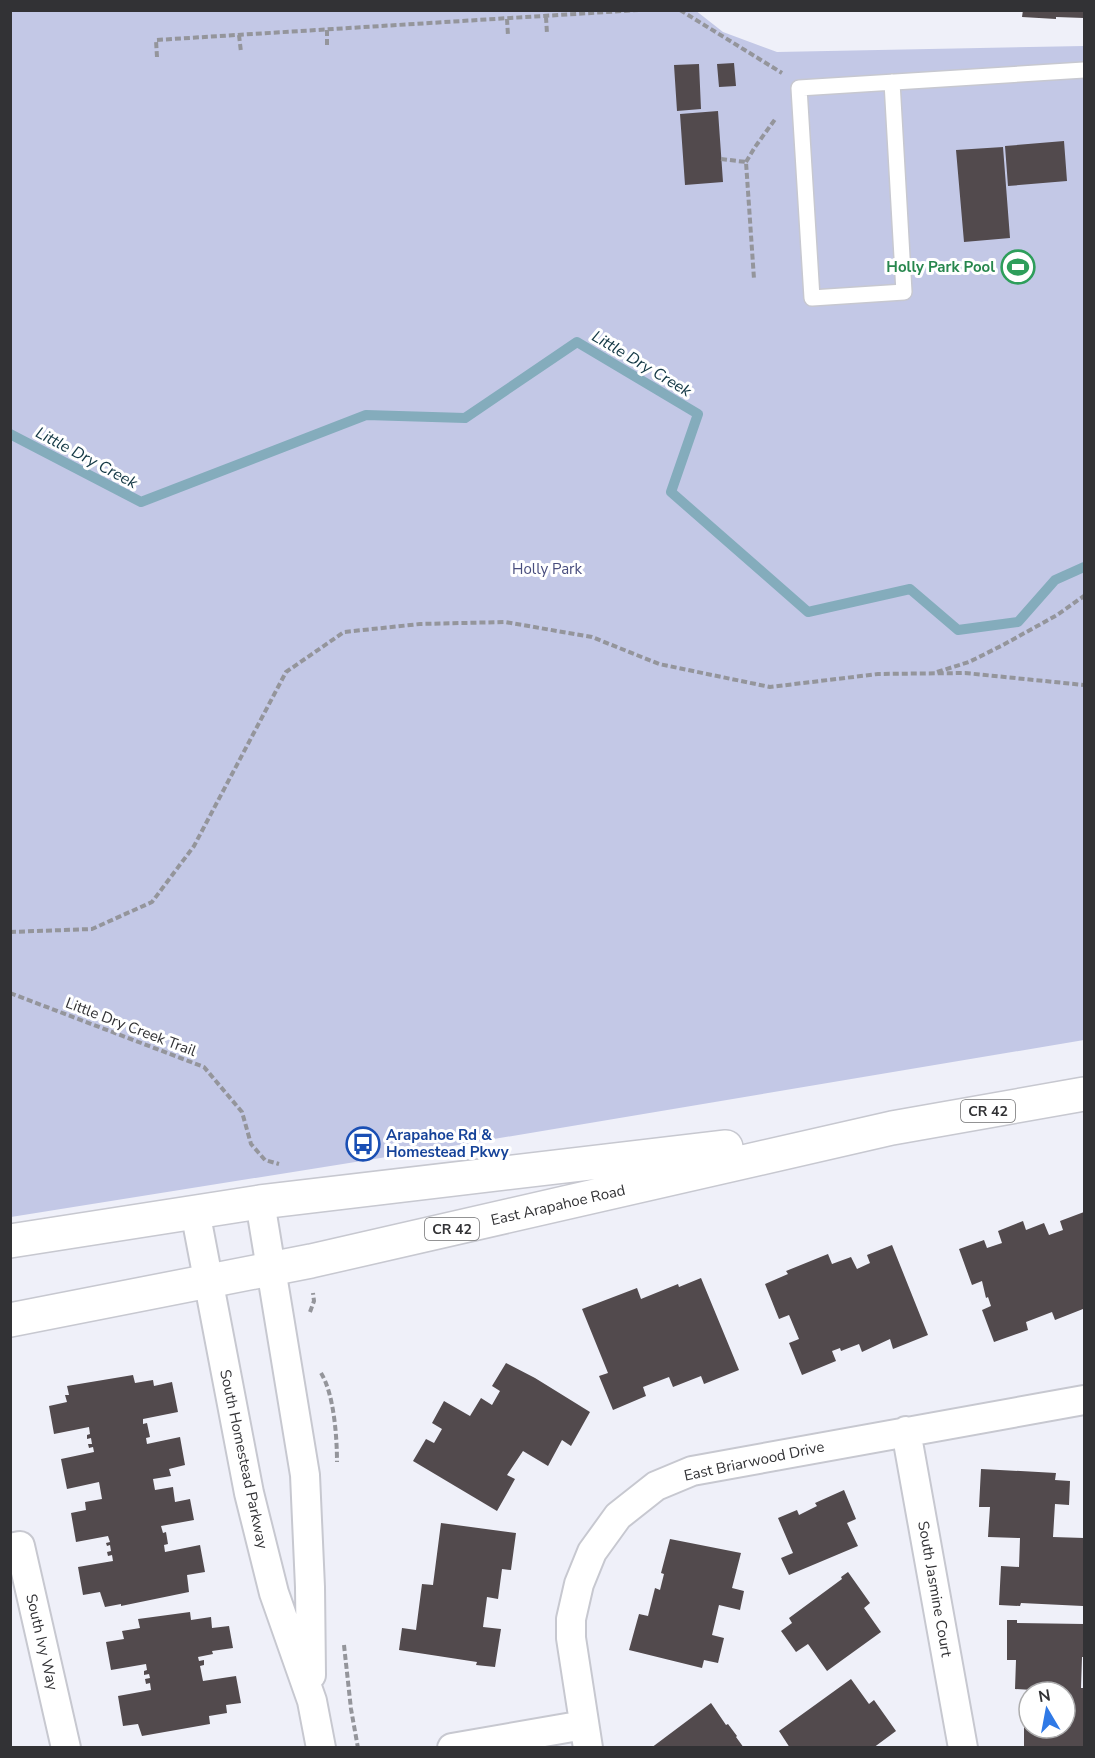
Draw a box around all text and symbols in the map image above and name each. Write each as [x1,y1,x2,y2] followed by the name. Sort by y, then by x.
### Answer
[1000,249,1036,285] sports icon: Holly Park Pool
[886,257,995,277] place label: Holly Park Pool
[588,325,696,403] water label: Little Dry Creek
[32,422,142,494] water label: Little Dry Creek
[512,559,582,579] park label: Holly Park
[63,993,200,1061] street label: Little Dry Creek Trail
[961,1100,1015,1122] road number: CR 42
[386,1125,509,1162] place label: Arapahoe Rd & Homestead Pkwy
[345,1126,381,1162] bus stop icon: Arapahoe Rd & Homestead Pkwy
[489,1180,627,1230] street label: East Arapahoe Road
[425,1218,479,1240] road number: CR 42
[215,1368,273,1551] street label: South Homestead Parkway
[682,1436,826,1486] street label: East Briarwood Drive
[913,1519,957,1659] street label: South Jasmine Court
[21,1592,63,1692] street label: South Ivy Way
[1017,1680,1077,1740] north arrow
[1037,1684,1052,1708] text: N

